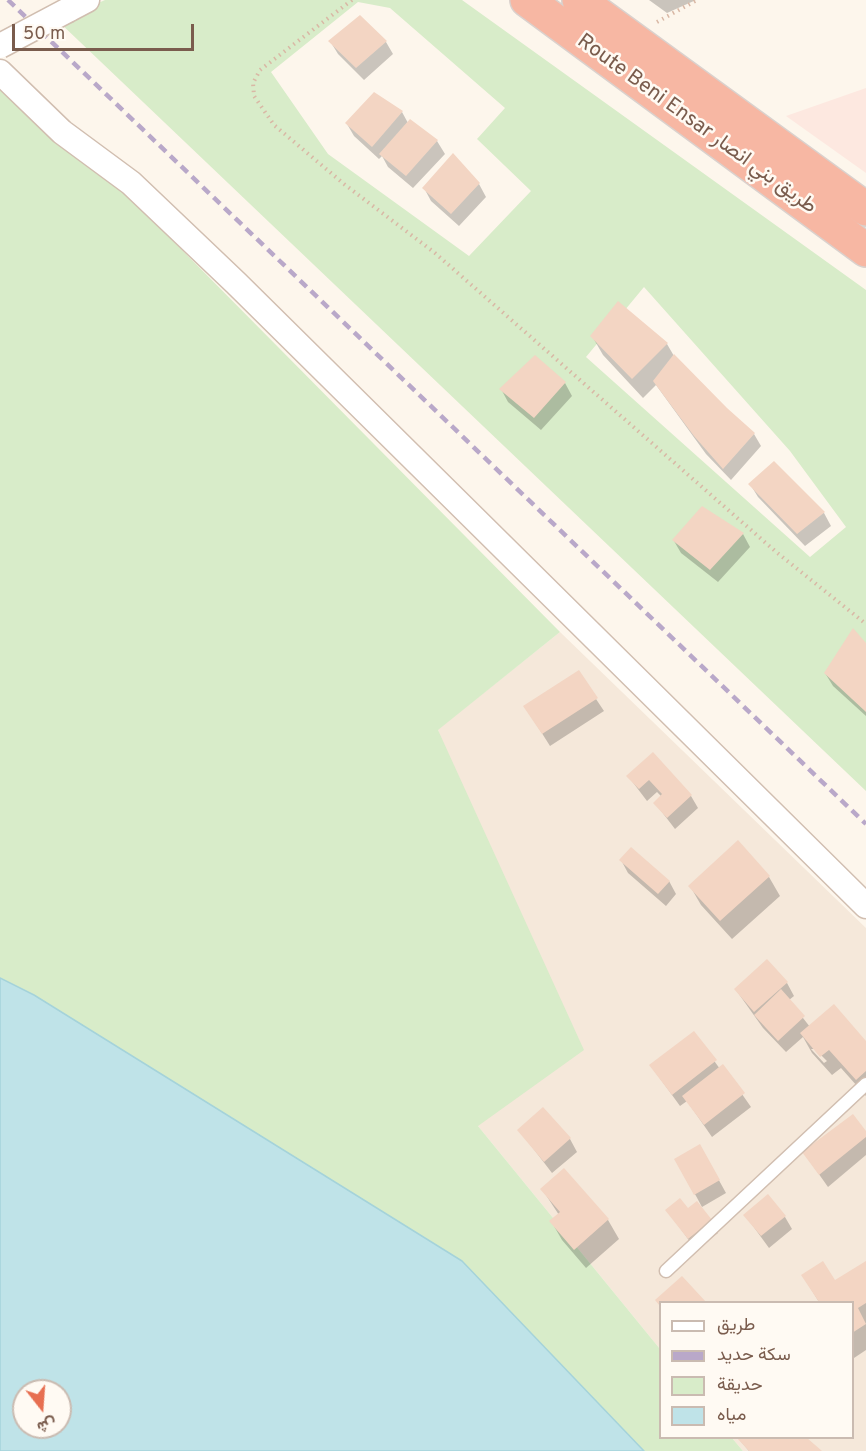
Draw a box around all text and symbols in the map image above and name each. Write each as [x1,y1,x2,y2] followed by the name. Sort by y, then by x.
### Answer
[15,12,196,50] scale bar
[23,23,65,46] text: 50 m
[571,30,821,220] street label: Route Beni Ensar طريق بني انصار
[659,1301,854,1439] legend
[717,1314,755,1337] text: طريق
[717,1344,791,1367] text: سكة حديد
[717,1374,763,1397] text: حديقة
[12,1379,72,1439] north arrow
[717,1404,746,1427] text: مياه
[35,1412,59,1437] text: ش

